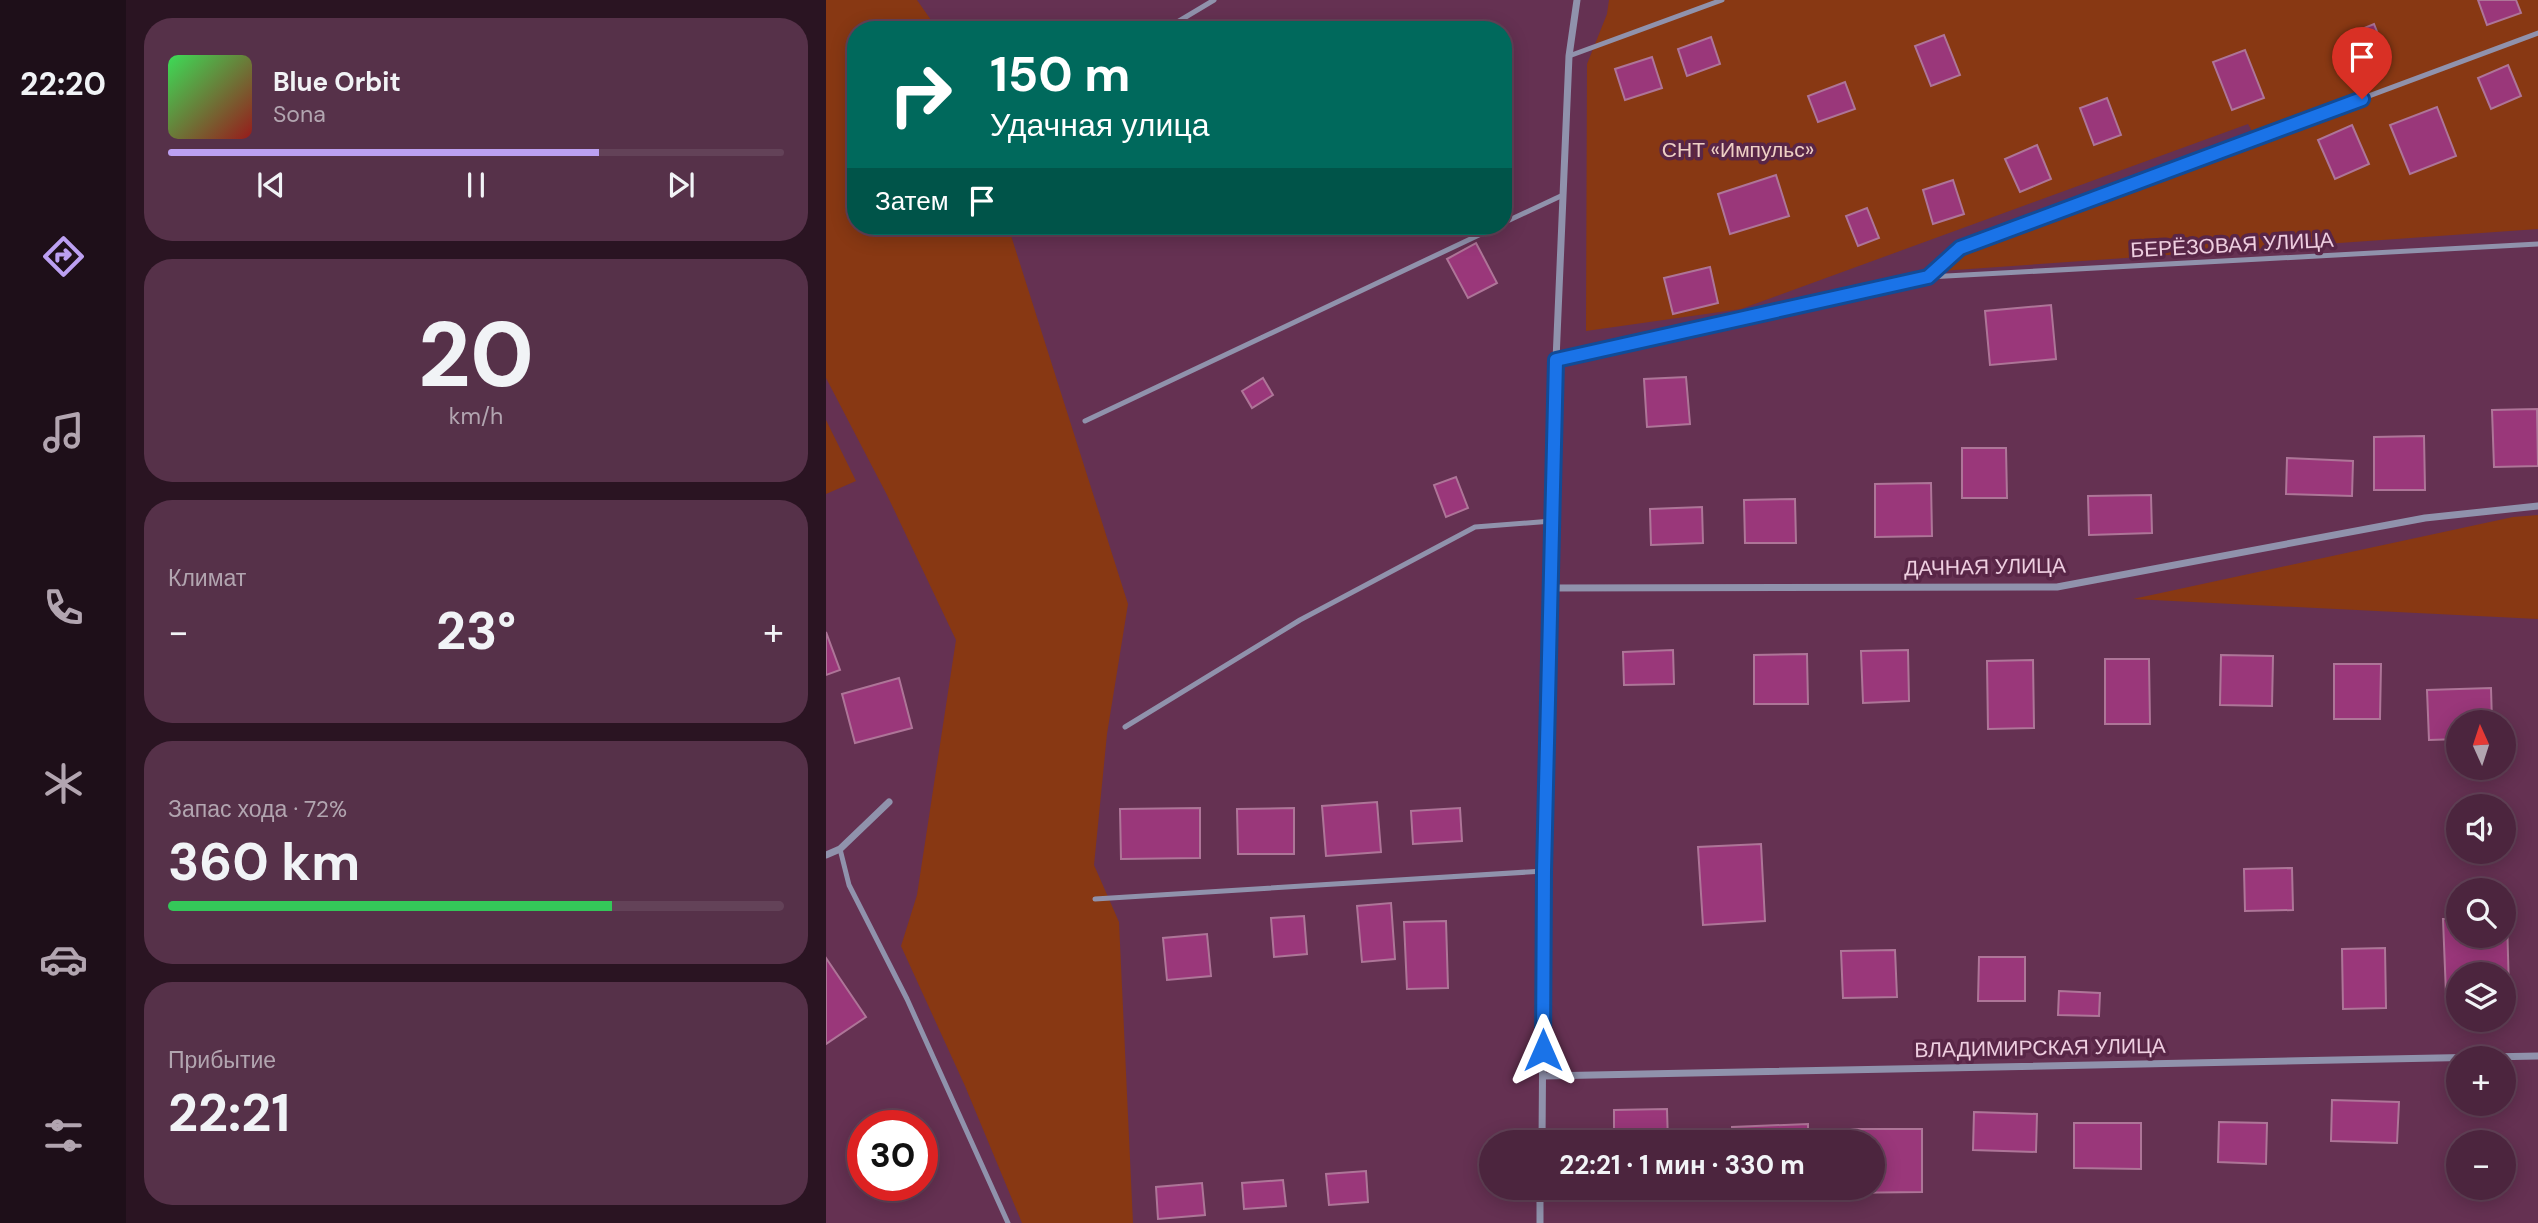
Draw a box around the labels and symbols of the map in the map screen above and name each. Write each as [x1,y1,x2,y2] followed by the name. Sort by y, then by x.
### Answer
[2332,27,2392,99] pin
[1662,136,1814,164] park label: СНТ «Импульс»
[2130,226,2334,264] street label: БЕРЁЗОВАЯ УЛИЦА
[1904,552,2066,582] street label: ДАЧНАЯ УЛИЦА
[2446,710,2516,780] north arrow
[1506,1013,1580,1087] position arrow
[1914,1032,2166,1064] street label: ВЛАДИМИРСКАЯ УЛИЦА
[847,1110,938,1201] speed limit sign: 30

